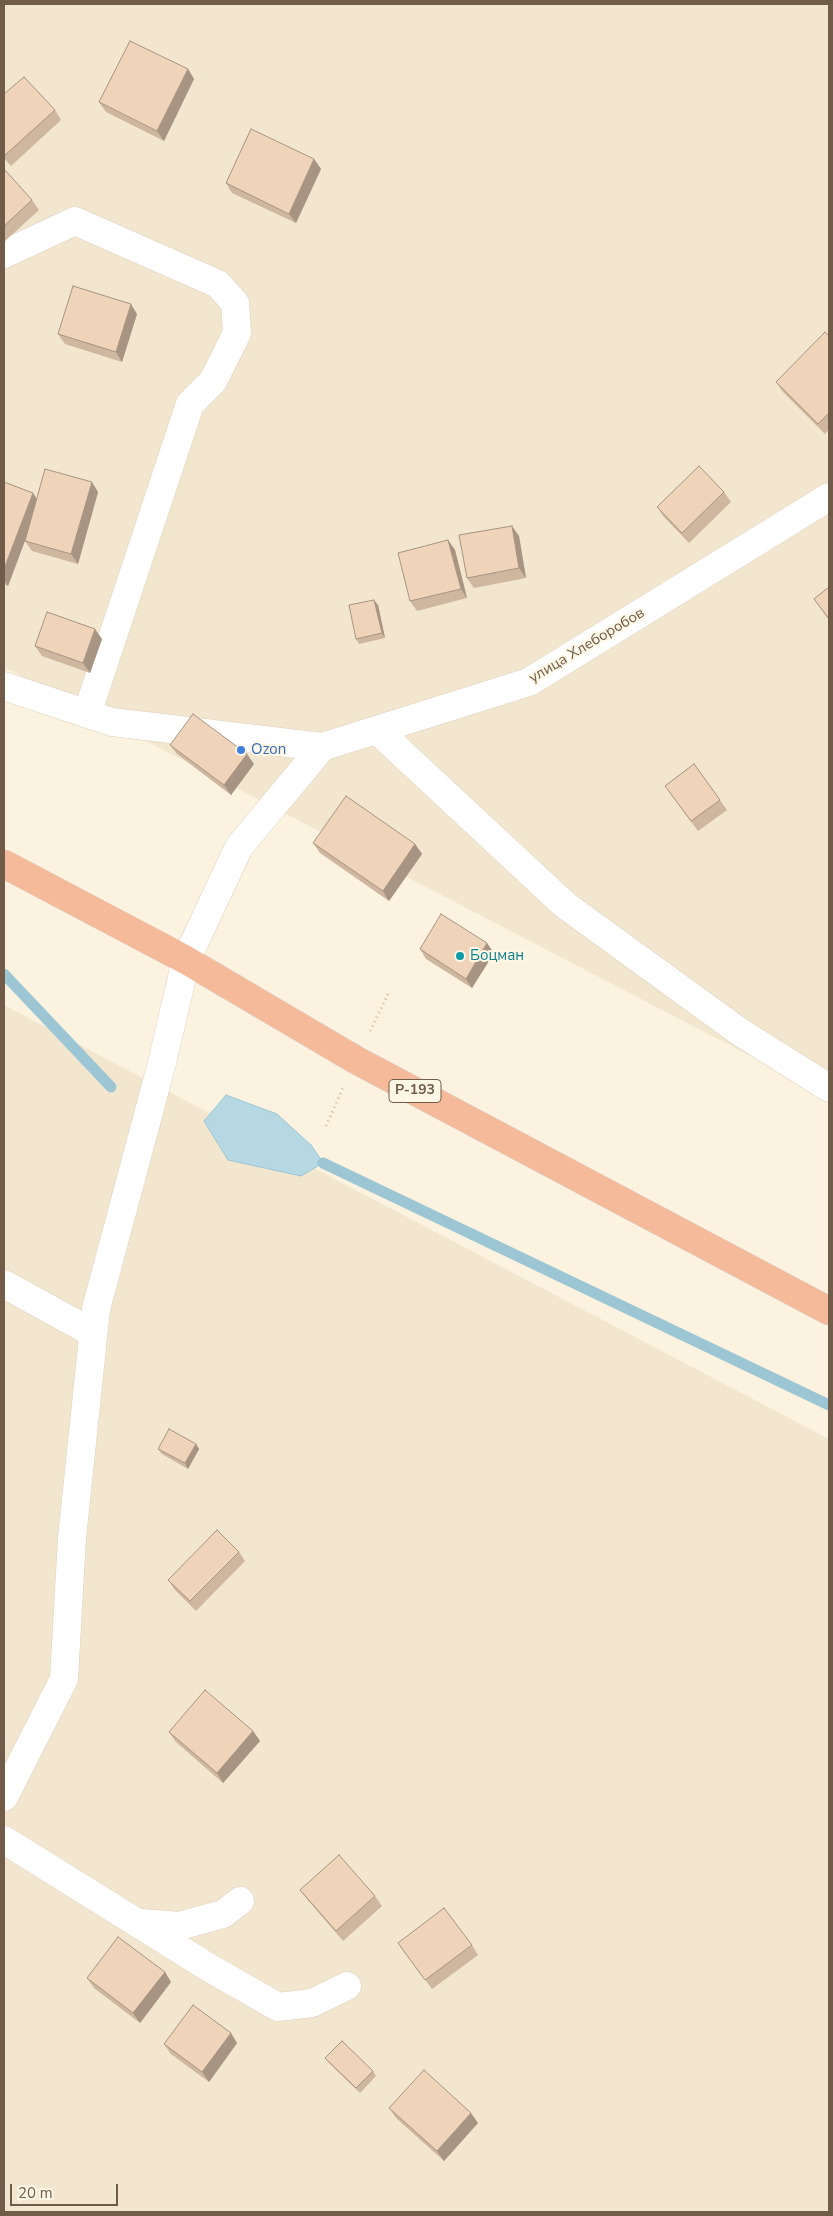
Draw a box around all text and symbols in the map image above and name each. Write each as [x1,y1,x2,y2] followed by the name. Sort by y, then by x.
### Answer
[526,604,648,688] street label: улица Хлеборобов
[251,741,286,759] place label: Ozon
[235,744,247,756] marker: Ozon
[470,947,524,965] place label: Боцман
[454,950,466,962] marker: Боцман
[389,1080,441,1102] road number: Р-193
[12,2174,120,2206] scale bar
[18,2183,53,2203] text: 20 m

